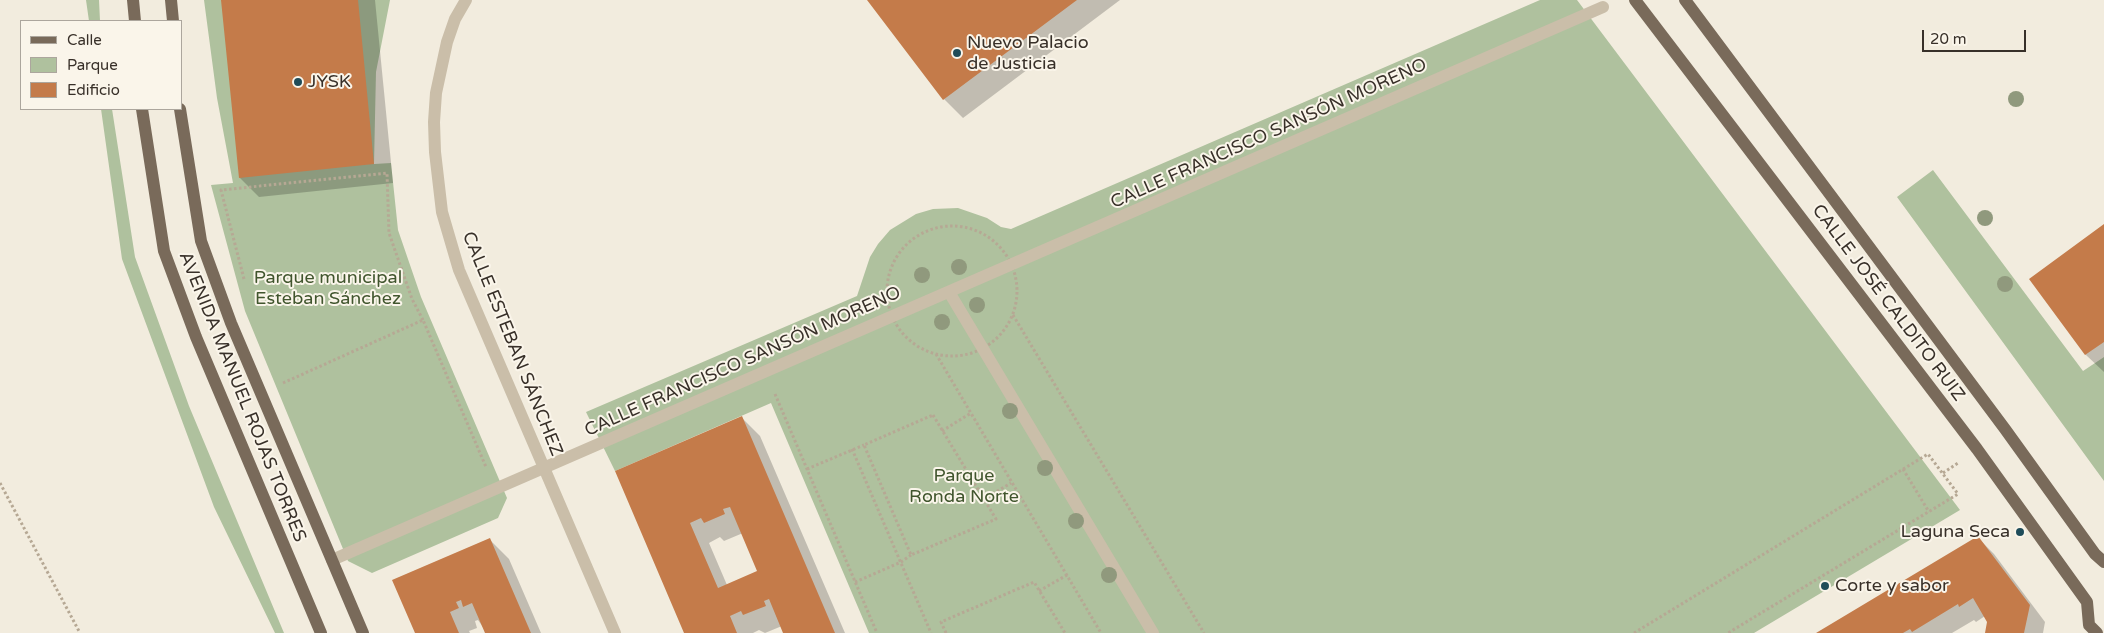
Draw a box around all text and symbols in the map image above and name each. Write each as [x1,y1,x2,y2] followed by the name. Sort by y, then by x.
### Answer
[20,20,182,110] legend
[1924,20,2028,52] scale bar
[1930,30,1967,48] text: 20 m
[67,31,102,49] text: Calle
[967,32,1089,74] place label: Nuevo Palacio de Justicia
[951,47,963,59] marker: Nuevo Palacio de Justicia
[1108,54,1430,214] street label: CALLE FRANCISCO SANSÓN MORENO
[67,56,118,74] text: Parque
[308,71,351,93] place label: JYSK
[292,76,304,88] marker: JYSK
[67,81,120,99] text: Edificio
[1807,200,1969,406] street label: CALLE JOSÉ CALDITO RUIZ
[457,229,567,459] street label: CALLE ESTEBAN SÁNCHEZ
[174,249,310,545] street label: AVENIDA MANUEL ROJAS TORRES
[254,267,402,310] park label: Parque municipal Esteban Sánchez
[582,282,904,442] street label: CALLE FRANCISCO SANSÓN MORENO
[909,465,1019,508] park label: Parque Ronda Norte
[1900,521,2010,543] place label: Laguna Seca
[2014,526,2026,538] marker: Laguna Seca
[1835,575,1949,597] place label: Corte y sabor
[1819,580,1831,592] marker: Corte y sabor

